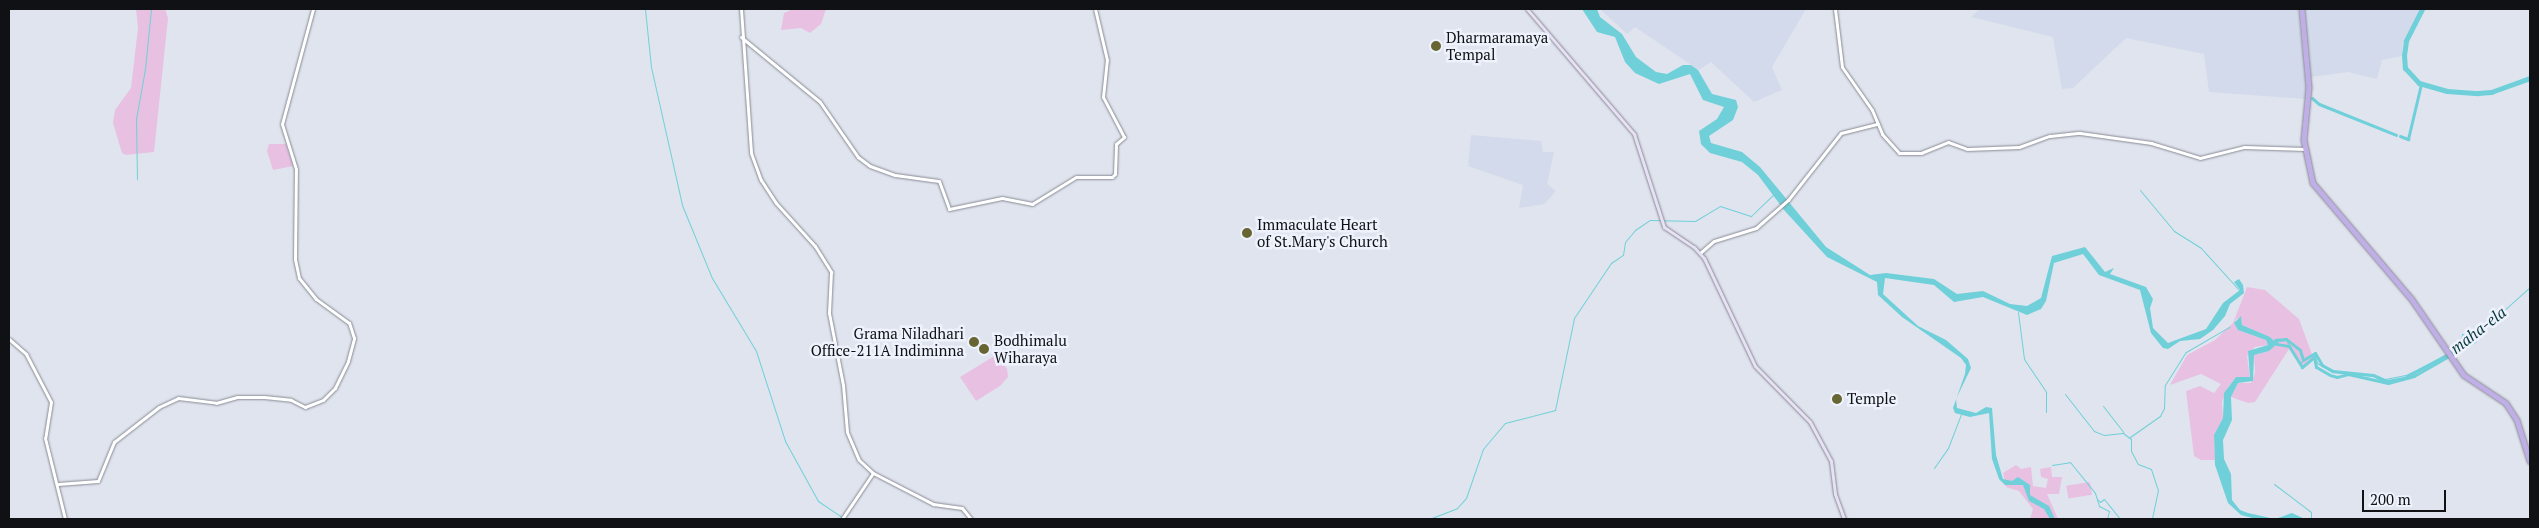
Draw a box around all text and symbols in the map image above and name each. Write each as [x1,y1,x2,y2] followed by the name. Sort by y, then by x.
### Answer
[1446,28,1548,63] place label: Dharmaramaya Tempal
[1430,40,1442,52] marker: Dharmaramaya Tempal
[1257,215,1388,250] place label: Immaculate Heart of St.Mary's Church
[1241,227,1253,239] marker: Immaculate Heart of St.Mary's Church
[2446,302,2510,358] water label: maha-ela
[810,324,964,359] place label: Grama Niladhari Office-211A Indiminna
[994,331,1067,366] place label: Bodhimalu Wiharaya
[968,336,980,348] marker: Grama Niladhari Office-211A Indiminna
[978,343,990,355] marker: Bodhimalu Wiharaya
[1847,390,1896,408] place label: Temple
[1831,393,1843,405] marker: Temple
[2364,480,2448,512] scale bar
[2370,489,2411,509] text: 200 m

